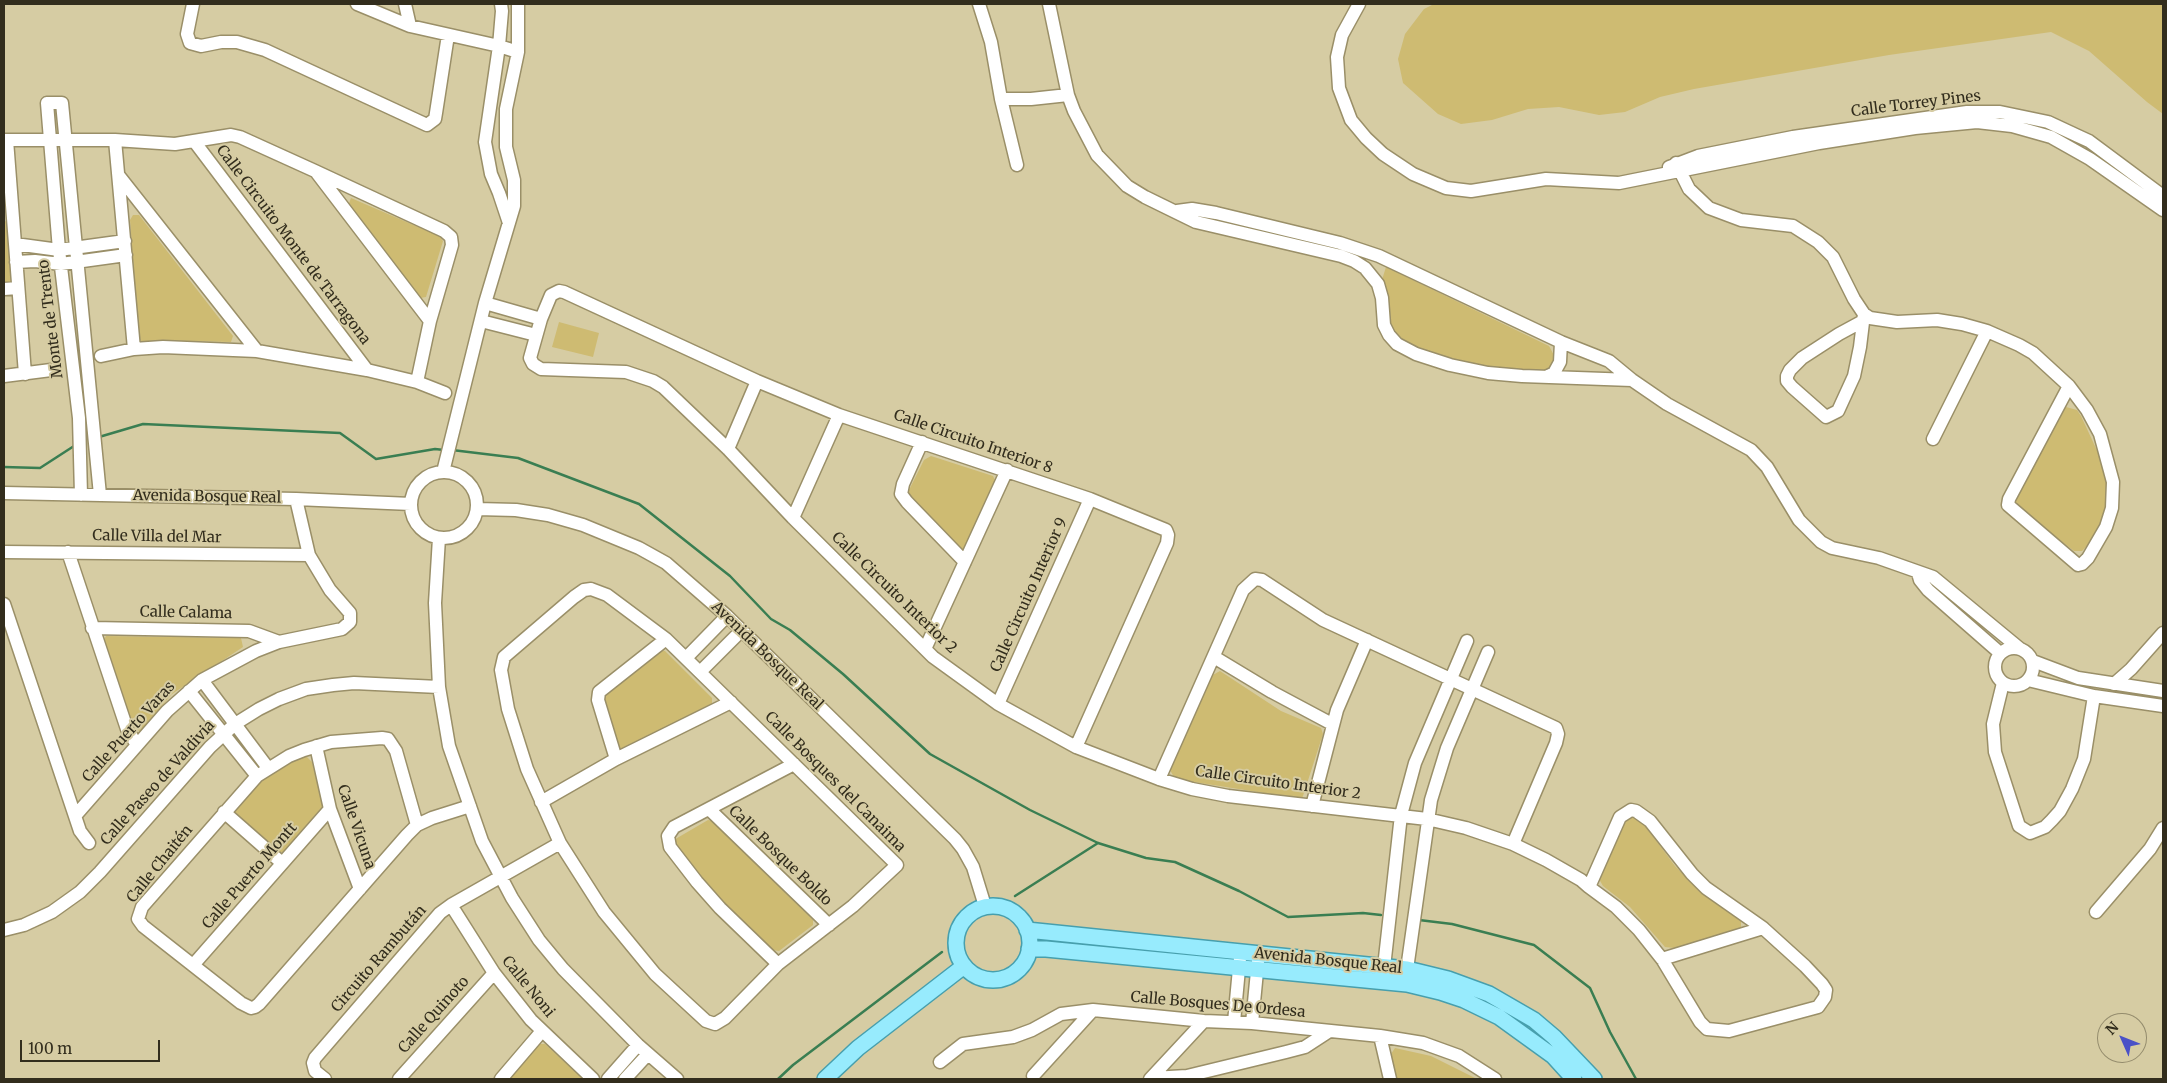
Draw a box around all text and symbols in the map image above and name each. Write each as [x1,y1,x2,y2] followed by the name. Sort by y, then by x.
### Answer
[1850,87,1982,121] street label: Calle Torrey Pines
[212,142,374,348] street label: Calle Circuito Monte de Tarragona
[35,259,67,379] street label: Monte de Trento
[891,406,1055,478] street label: Calle Circuito Interior 8
[133,487,281,507] street label: Avenida Bosque Real
[987,515,1071,675] street label: Calle Circuito Interior 9
[92,527,222,547] street label: Calle Villa del Mar
[828,529,960,657] street label: Calle Circuito Interior 2
[707,598,827,714] street label: Avenida Bosque Real
[140,603,232,623] street label: Calle Calama
[79,678,179,786] street label: Calle Puerto Varas
[761,708,909,856] street label: Calle Bosques del Canaima
[97,717,219,849] street label: Calle Paseo de Valdivia
[1194,762,1362,804] street label: Calle Circuito Interior 2
[333,782,379,872] street label: Calle Vicuna
[725,802,835,910] street label: Calle Bosque Boldo
[199,819,301,933] street label: Calle Puerto Montt
[123,822,197,906] street label: Calle Chaitén
[328,902,430,1016] street label: Circuito Rambután
[1253,944,1403,978] street label: Avenida Bosque Real
[498,953,558,1021] street label: Calle Noni
[395,973,473,1057] street label: Calle Quinoto
[1130,988,1306,1022] street label: Calle Bosques De Ordesa
[2097,1013,2147,1063] north arrow
[2102,1018,2122,1039] text: N
[22,1030,162,1062] scale bar
[28,1039,72,1058] text: 100 m

